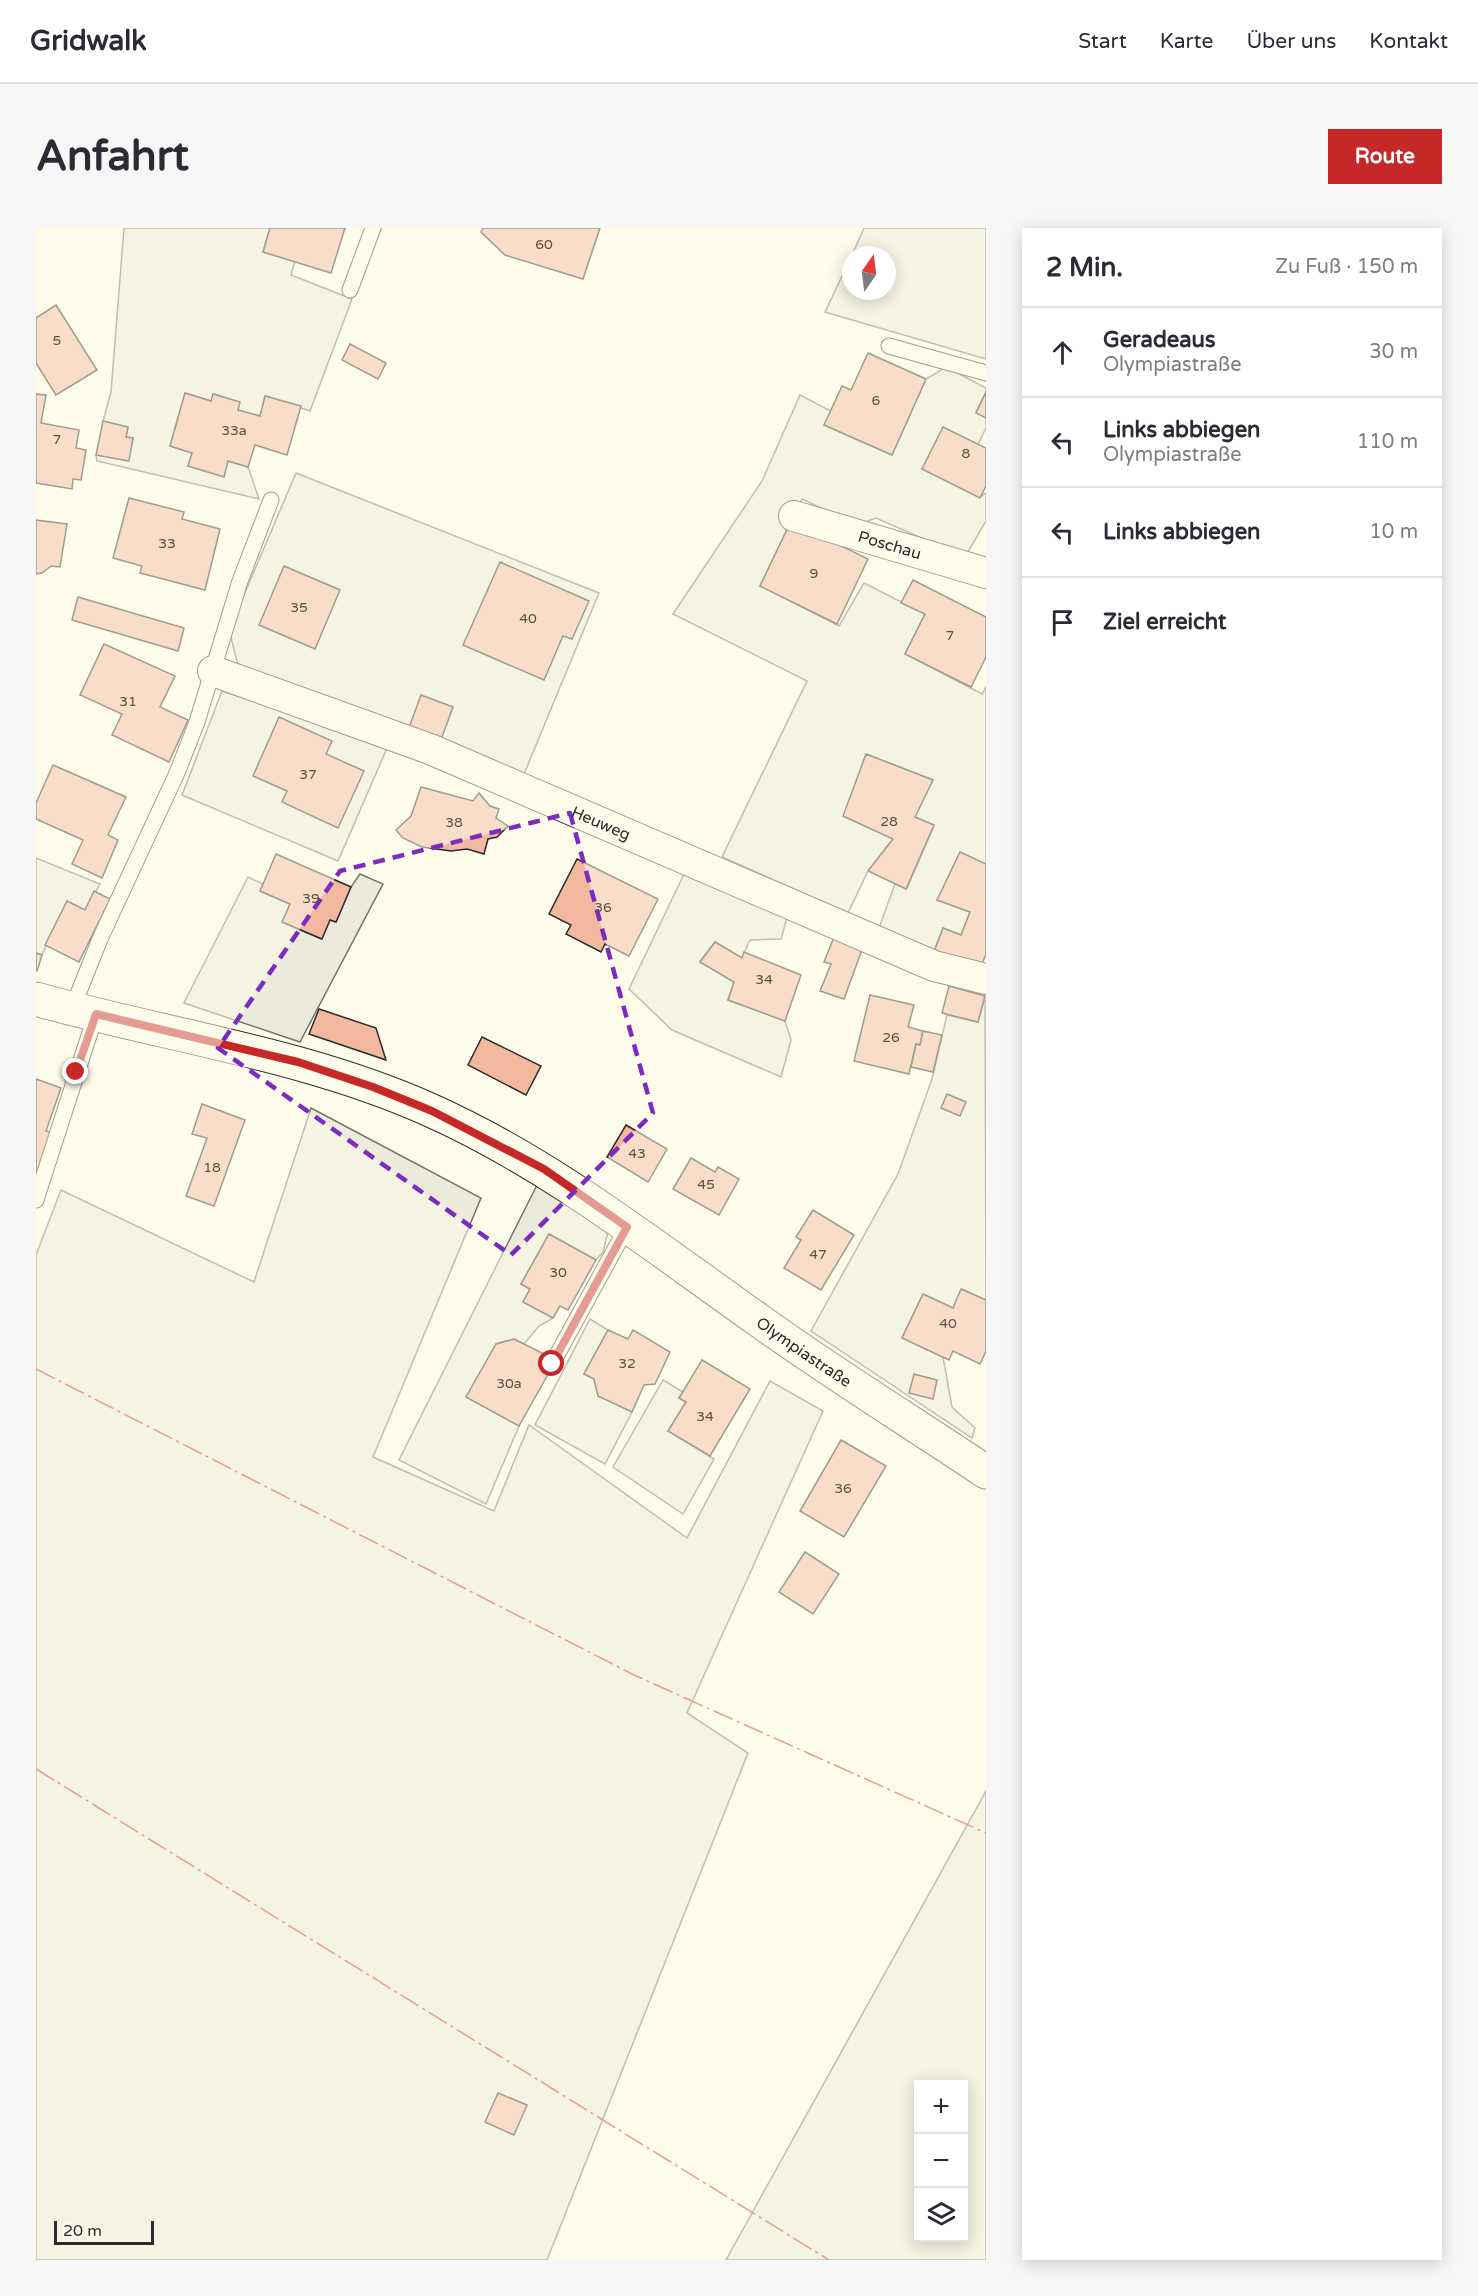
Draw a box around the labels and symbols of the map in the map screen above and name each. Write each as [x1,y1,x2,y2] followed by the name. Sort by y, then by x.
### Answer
[535,236,553,253] house number: 60
[842,246,896,300] north arrow
[53,332,61,349] house number: 5
[872,392,881,409] house number: 6
[221,422,247,439] house number: 33a
[53,431,61,448] house number: 7
[962,445,971,462] house number: 8
[856,527,924,564] street label: Poschau
[158,535,176,552] house number: 33
[810,565,818,582] house number: 9
[290,599,308,616] house number: 35
[519,610,537,627] house number: 40
[946,627,954,644] house number: 7
[119,693,137,710] house number: 31
[299,766,317,783] house number: 37
[568,802,633,845] street label: Heuweg
[880,813,898,830] house number: 28
[445,814,463,831] house number: 38
[302,890,320,907] house number: 39
[594,899,612,916] house number: 36
[755,971,773,988] house number: 34
[882,1029,900,1046] house number: 26
[62,1058,88,1084] route end
[628,1145,646,1162] house number: 43
[203,1159,221,1176] house number: 18
[697,1176,715,1193] house number: 45
[809,1246,827,1263] house number: 47
[549,1264,567,1281] house number: 30
[752,1313,855,1392] street label: Olympiastraße
[939,1315,957,1332] house number: 40
[538,1350,564,1376] route start
[618,1355,636,1372] house number: 32
[496,1375,522,1392] house number: 30a
[696,1408,714,1425] house number: 34
[834,1480,852,1497] house number: 36
[54,2218,154,2246] scale bar

